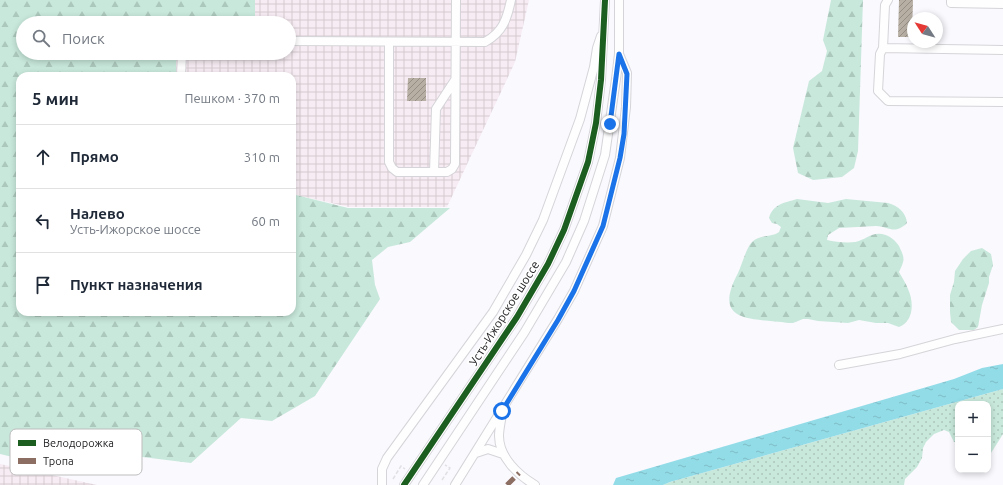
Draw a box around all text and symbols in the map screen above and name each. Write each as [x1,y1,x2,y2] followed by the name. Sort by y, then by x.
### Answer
[907,12,943,48] north arrow
[16,16,296,60] search box
[30,27,52,49] icon: search
[62,30,105,47] text: Поиск
[32,89,79,108] text: 5 мин
[184,91,280,105] text: Пешком · 370 m
[601,115,619,133] route end
[32,146,54,168] icon: ahead
[70,148,119,165] text: Прямо
[244,150,280,164] text: 310 m
[70,205,125,222] text: Налево
[32,210,54,232] icon: left
[251,214,280,228] text: 60 m
[70,222,201,236] text: Усть-Ижорское шоссе
[466,258,542,368] street label: Усть-Ижорское шоссе
[32,274,54,296] icon: arrive
[70,276,203,293] text: Пункт назначения
[955,401,991,473] map controls
[955,401,991,437] button: +
[493,402,511,420] route start
[10,429,142,475] legend
[43,437,114,449] text: Велодорожка
[955,437,991,473] button: −
[43,455,74,467] text: Тропа

